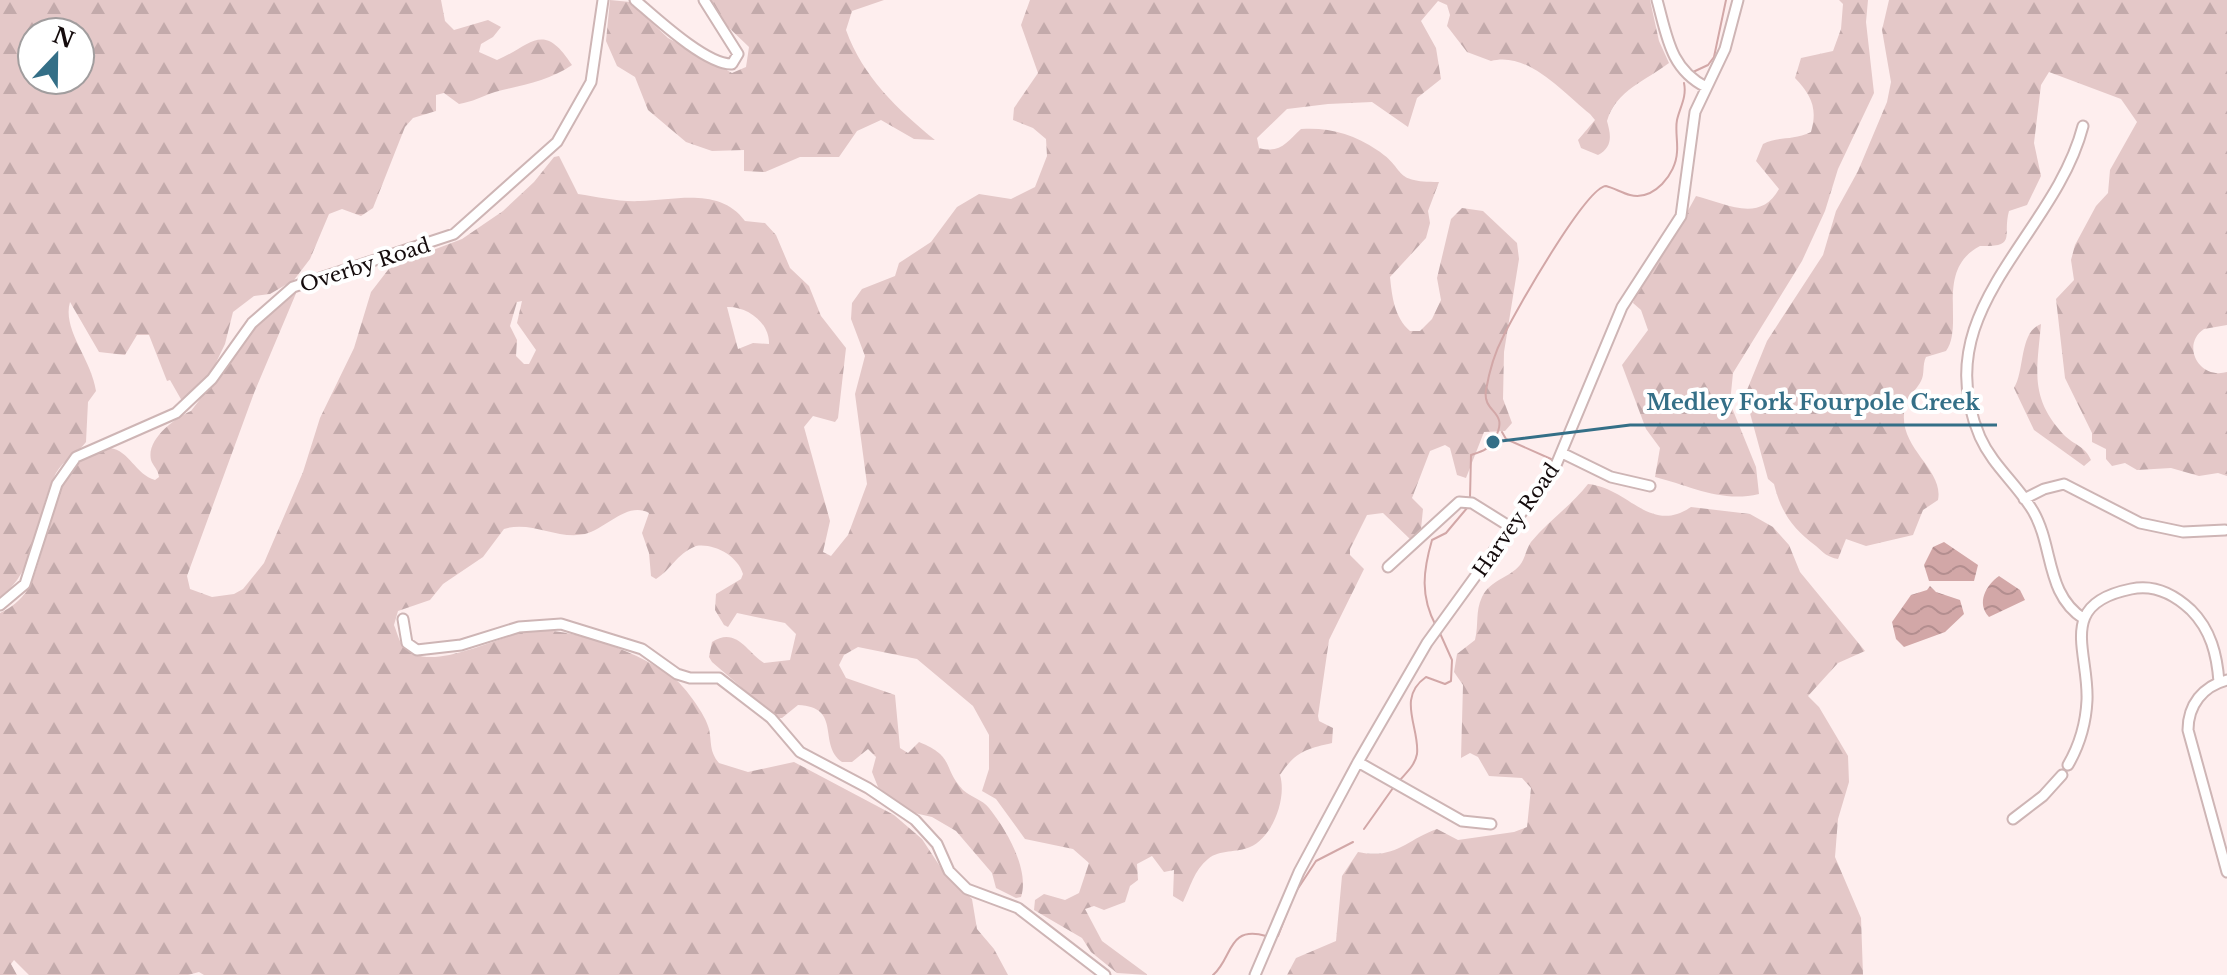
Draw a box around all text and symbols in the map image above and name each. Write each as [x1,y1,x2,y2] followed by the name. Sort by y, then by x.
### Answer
[16,16,96,96] north arrow
[49,22,78,54] text: N
[297,233,433,297] street label: Overby Road
[1630,379,1997,425] callout: Medley Fork Fourpole Creek
[1646,389,1980,416] text: Medley Fork Fourpole Creek
[1468,459,1564,581] street label: Harvey Road

